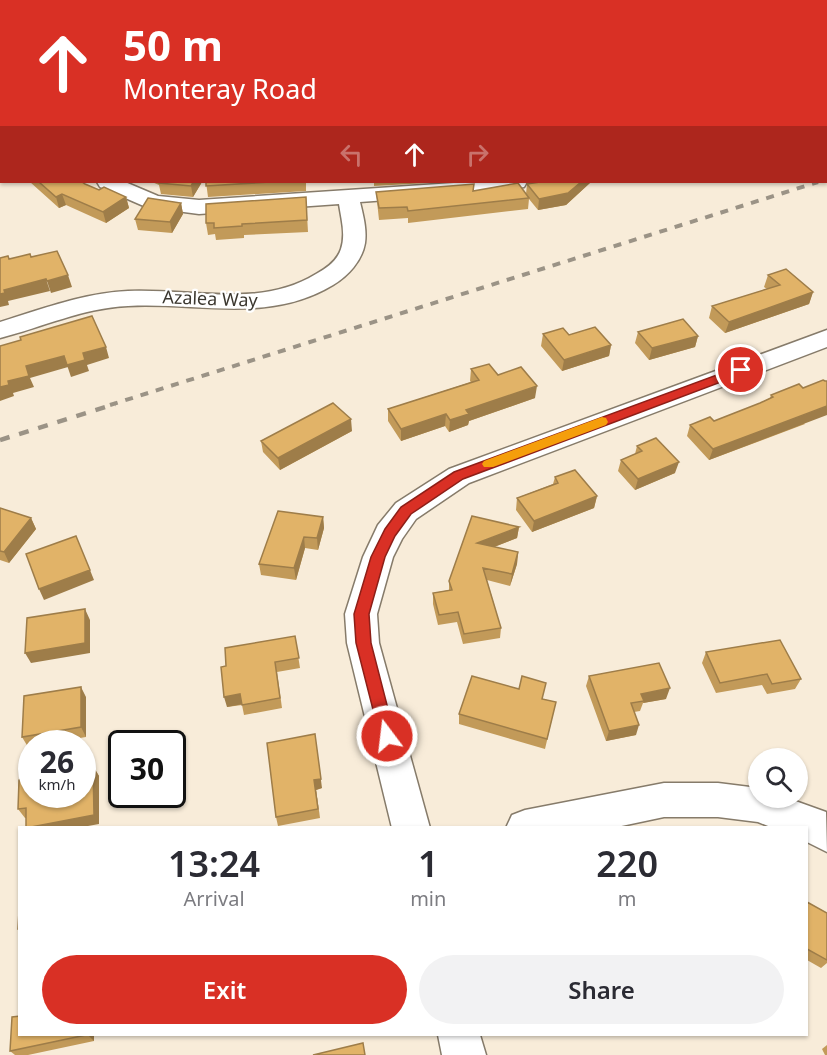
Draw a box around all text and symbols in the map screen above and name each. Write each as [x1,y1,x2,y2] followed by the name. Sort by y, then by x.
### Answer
[123,16,223,73] text: 50 m
[24,24,102,102] icon: ahead
[123,70,317,107] text: Monteray Road
[335,138,368,171] icon: left
[398,138,431,171] icon: ahead
[461,138,494,171] icon: right
[162,284,259,312] street label: Azalea Way
[715,344,766,395] pin
[724,353,757,386] icon: arrive
[355,704,419,768] position arrow
[108,730,186,808] speed limit sign: 30
[40,741,74,782] text: 26
[748,748,808,808] map controls
[748,748,808,808] button: search
[39,774,75,794] text: km/h
[168,839,260,888] text: 13:24
[418,839,439,888] text: 1
[596,839,658,888] text: 220
[184,885,245,912] text: Arrival
[410,885,446,912] text: min
[618,885,637,912] text: m
[42,955,407,1024] button: Exit
[419,955,784,1024] button: Share

